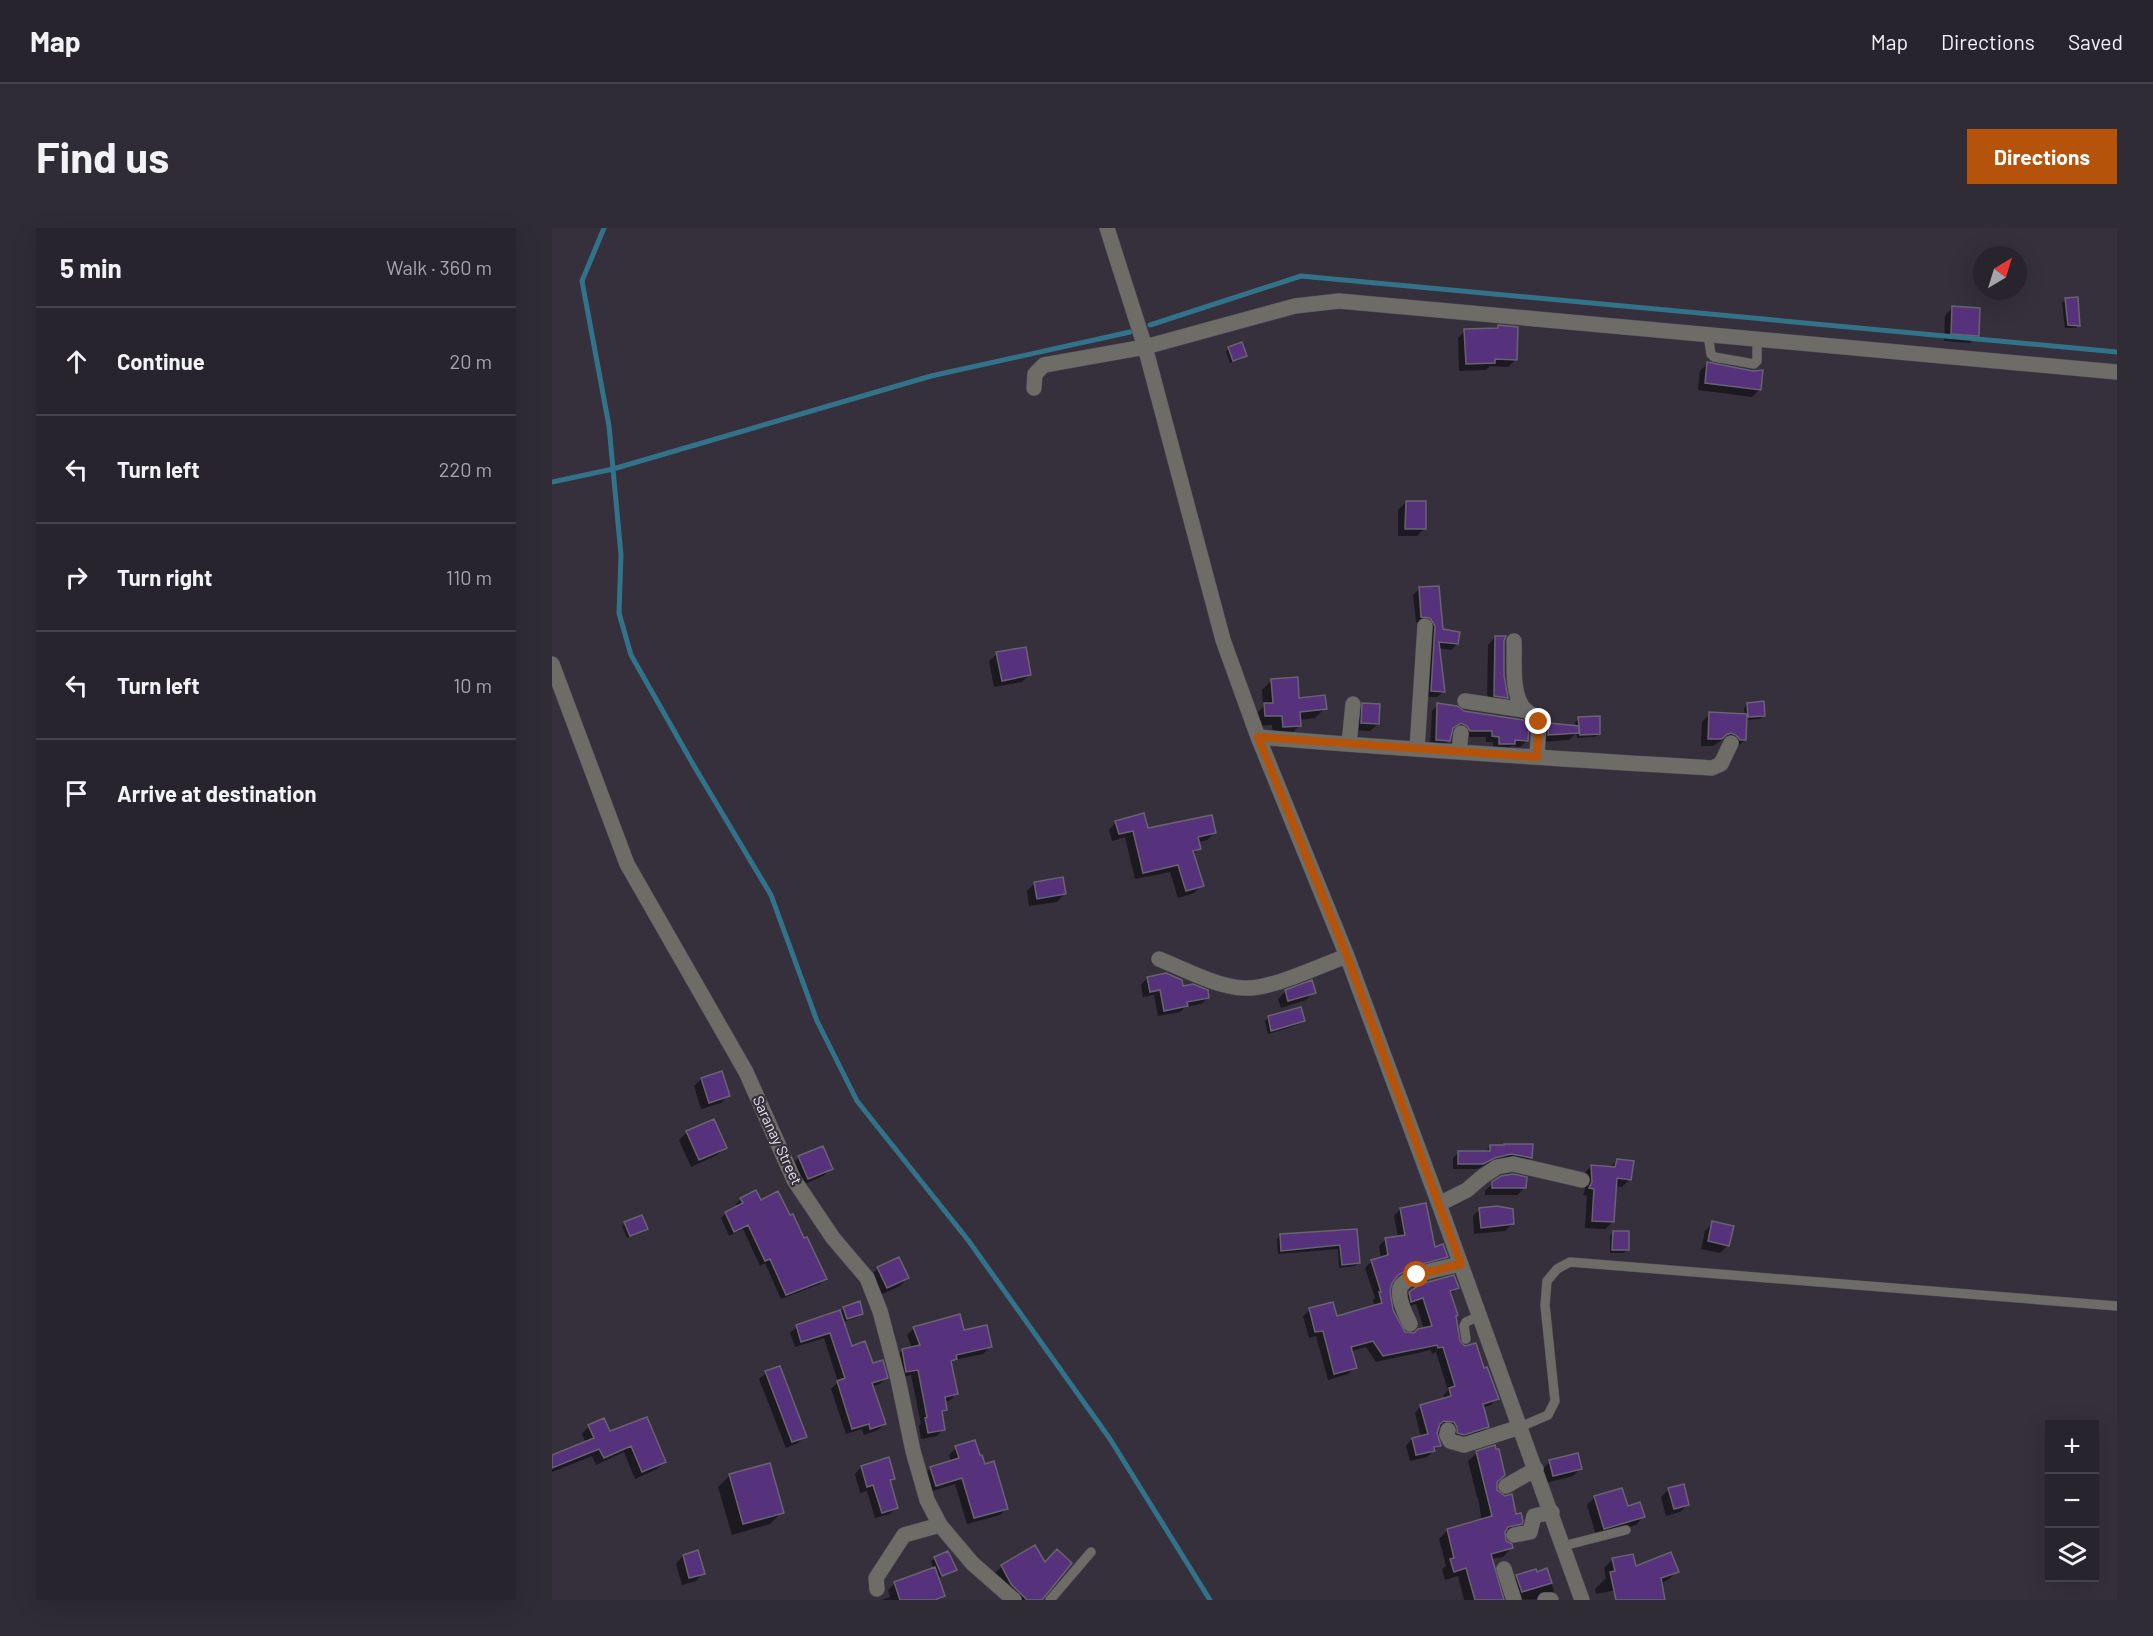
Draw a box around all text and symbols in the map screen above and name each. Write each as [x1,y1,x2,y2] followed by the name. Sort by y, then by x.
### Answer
[30,24,81,58] text: Map
[1871,29,1908,54] text: Map
[1941,29,2035,54] text: Directions
[2068,29,2123,54] text: Saved
[1967,129,2117,184] button: Directions
[36,131,169,181] text: Find us
[1973,246,2027,300] north arrow
[60,252,122,283] text: 5 min
[386,255,492,279] text: Walk · 360 m
[60,345,93,378] icon: ahead
[117,348,205,374] text: Continue
[449,349,492,373] text: 20 m
[60,453,93,486] icon: left
[117,456,200,482] text: Turn left
[439,457,492,481] text: 220 m
[60,561,93,594] icon: right
[117,564,212,590] text: Turn right
[446,565,492,589] text: 110 m
[60,669,93,702] icon: left
[117,672,200,698] text: Turn left
[453,673,492,697] text: 10 m
[1525,708,1551,734] route end
[60,777,93,810] icon: arrive
[117,780,316,806] text: Arrive at destination
[750,1093,806,1187] street label: Saranay Street
[1403,1261,1429,1287] route start
[2045,1420,2099,1582] map controls
[2045,1420,2099,1474] button: +
[2045,1474,2099,1528] button: −
[2045,1528,2099,1582] button: layers

